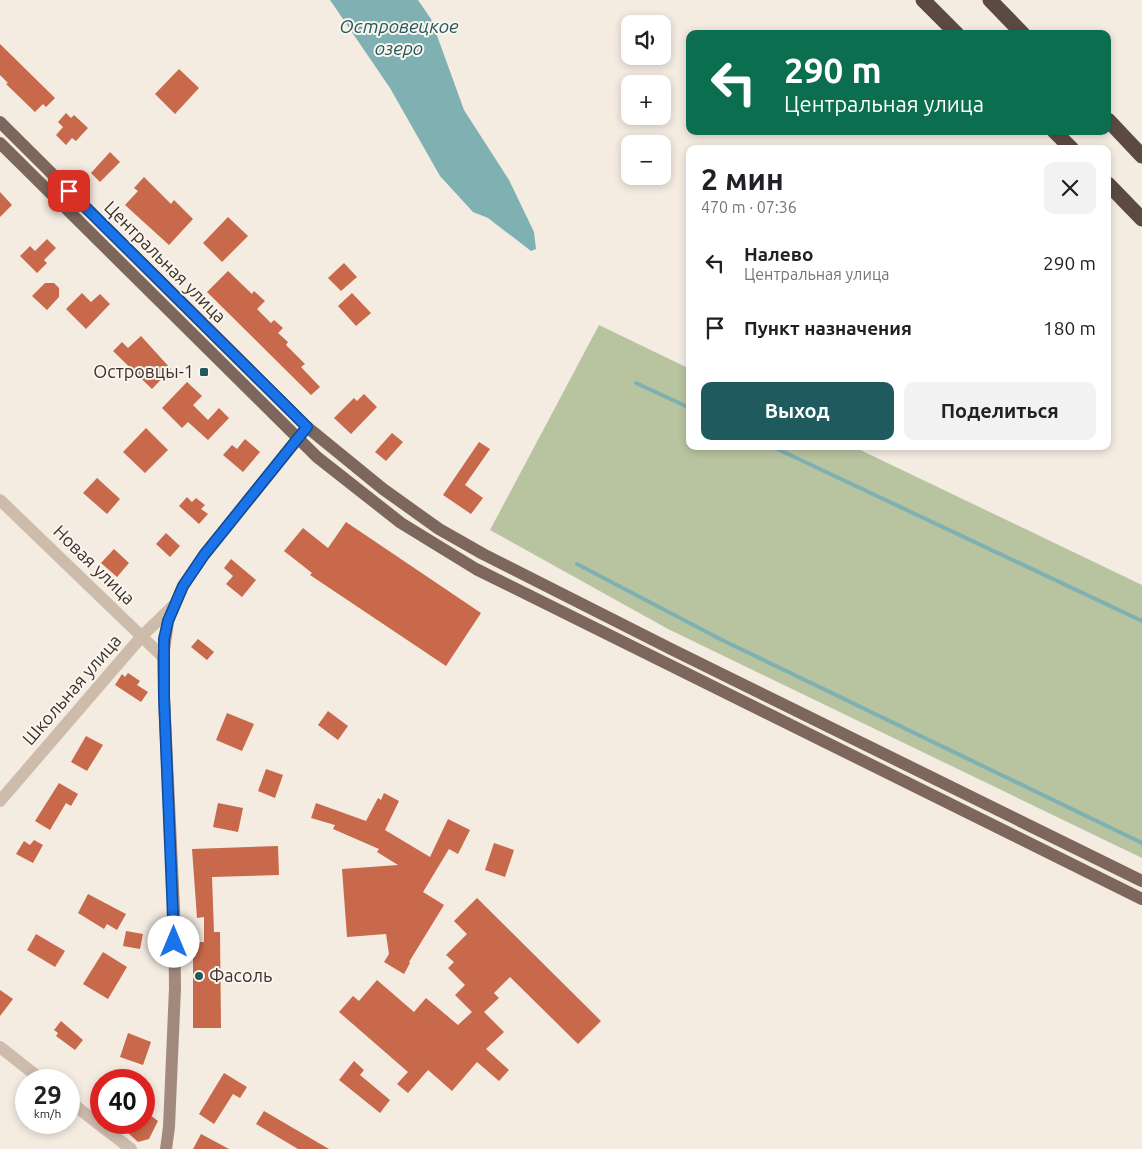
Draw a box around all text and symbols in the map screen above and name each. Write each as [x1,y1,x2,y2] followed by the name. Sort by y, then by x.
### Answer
[339,15,459,59] water label: Островецкое озеро
[621,15,671,185] map controls
[621,15,671,65] button: sound
[701,50,766,115] icon: left
[784,50,882,90] text: 290 m
[621,75,671,125] button: +
[784,91,984,116] text: Центральная улица
[621,135,671,185] button: −
[701,162,784,196] text: 2 мин
[1044,162,1096,214] button: close
[48,170,90,212] pin
[55,177,83,205] icon: arrive
[101,196,231,326] street label: Центральная улица
[701,198,797,216] text: 470 m · 07:36
[744,243,813,265] text: Налево
[701,249,729,277] icon: left
[1043,252,1096,274] text: 290 m
[744,265,889,283] text: Центральная улица
[701,314,729,342] icon: arrive
[744,317,912,339] text: Пункт назначения
[1043,317,1096,339] text: 180 m
[93,361,194,381] place label: Островцы-1
[198,366,210,378] marker: Островцы-1
[701,382,894,440] button: Выход
[904,382,1096,440] button: Поделиться
[50,520,140,608] street label: Новая улица
[18,630,125,749] street label: Школьная улица
[147,915,199,967] position arrow
[209,965,272,985] place label: Фасоль
[193,970,205,982] marker: Фасоль
[90,1069,155,1134] speed limit sign: 40
[33,1081,62,1109] text: 29
[34,1107,61,1120] text: km/h

